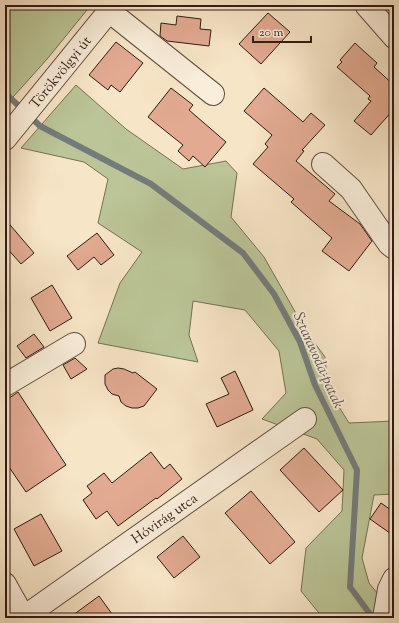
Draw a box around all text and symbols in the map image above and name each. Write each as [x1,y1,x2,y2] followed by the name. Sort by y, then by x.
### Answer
[253,18,311,44] scale bar
[259,24,284,42] text: 20 m
[26,32,97,114] street label: Törökvölgyi út
[287,309,348,412] water label: Sztaravoda-patak
[128,489,203,550] street label: Hóvirág utca

